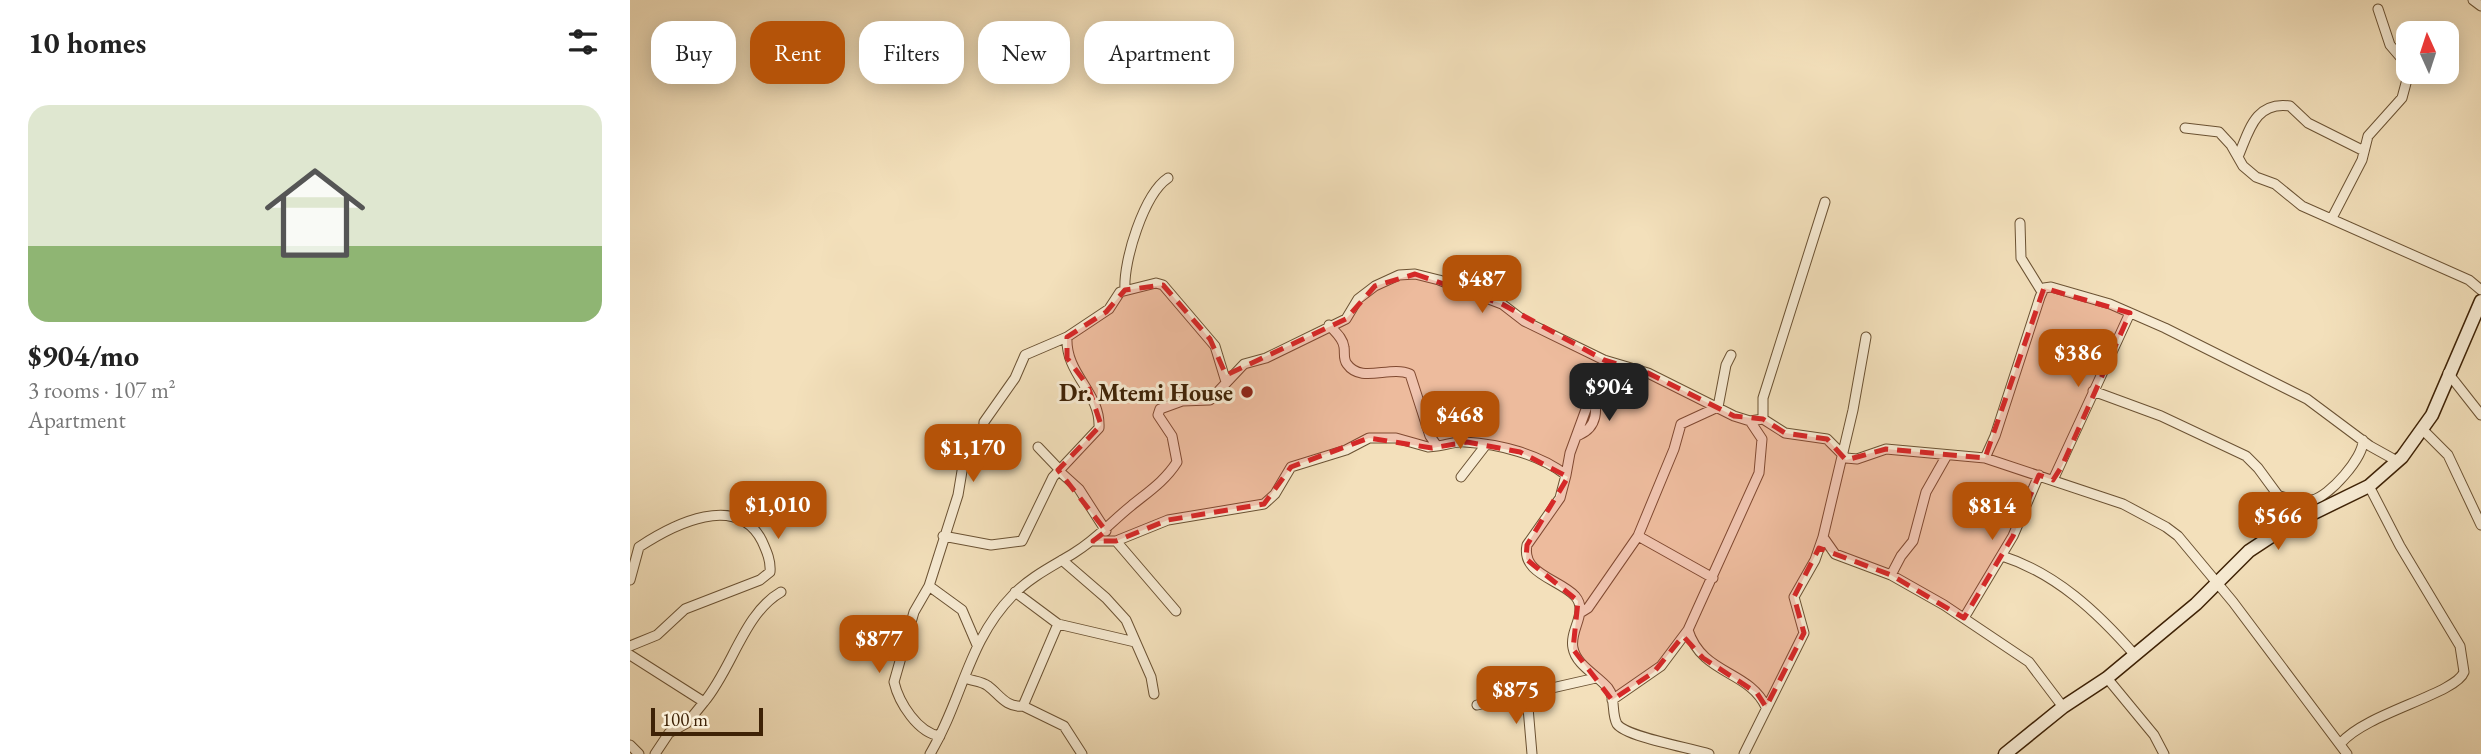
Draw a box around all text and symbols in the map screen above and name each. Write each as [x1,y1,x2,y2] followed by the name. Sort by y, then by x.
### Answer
[651,21,736,84] chip: Buy
[750,21,845,84] chip: Rent
[859,21,964,84] chip: Filters
[978,21,1070,84] chip: New
[1084,21,1234,84] chip: Apartment
[2396,21,2459,84] north arrow
[2396,21,2459,84] map controls
[28,23,146,62] text: 10 homes
[564,23,602,61] icon: filters
[252,150,378,276] icon: home
[1441,256,1523,315] pin: $487
[1458,263,1506,293] text: $487
[2037,330,2119,389] pin: $386
[28,336,139,375] text: $904/mo
[2054,337,2102,367] text: $386
[1568,364,1650,423] pin: $904
[1585,371,1633,401] text: $904
[28,375,176,405] text: 3 rooms · 107 m²
[1059,377,1233,408] place label: Dr. Mtemi House
[1239,384,1255,400] marker: Dr. Mtemi House
[1419,392,1501,451] pin: $468
[1436,399,1484,429] text: $468
[28,405,126,435] text: Apartment
[916,424,1030,484] pin: $1,170
[941,432,1005,462] text: $1,170
[721,482,835,541] pin: $1,010
[1951,482,2033,542] pin: $814
[746,489,810,519] text: $1,010
[1968,490,2016,520] text: $814
[2237,492,2319,552] pin: $566
[2254,500,2302,530] text: $566
[838,616,920,675] pin: $877
[855,623,903,653] text: $877
[1475,666,1557,726] pin: $875
[1492,674,1540,704] text: $875
[651,705,763,737] scale bar
[662,707,708,732] text: 100 m

